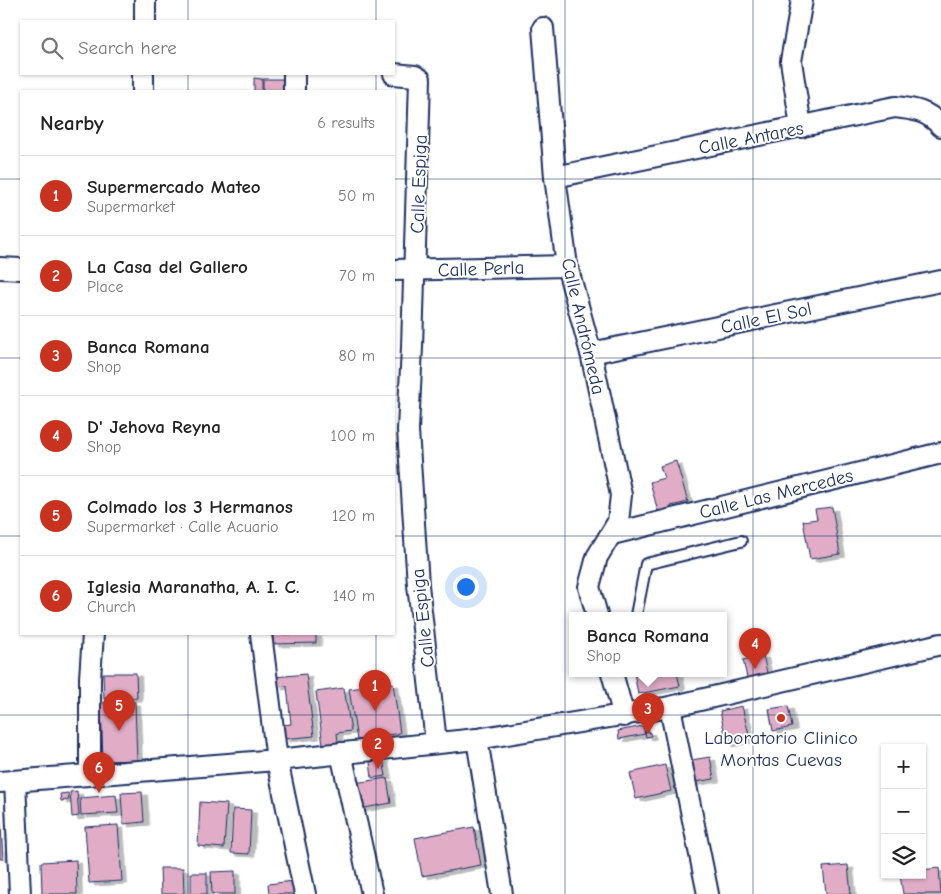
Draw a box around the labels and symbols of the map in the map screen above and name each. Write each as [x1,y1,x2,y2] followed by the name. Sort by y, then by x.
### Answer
[697,117,806,159] street label: Calle Antares
[406,134,432,234] street label: Calle Espiga
[437,256,525,282] street label: Calle Perla
[557,256,609,397] street label: Calle Andrómeda
[719,298,814,338] street label: Calle El Sol
[697,464,855,524] street label: Calle Las Mercedes
[407,567,439,668] street label: Calle Espiga
[453,574,479,600] your location
[739,628,771,669] pin: 4
[359,670,391,711] pin: 1
[103,690,135,731] pin: 5
[632,693,664,734] pin: 3
[775,712,787,724] marker: Laboratorio Clinico Montas Cuevas
[704,727,858,771] place label: Laboratorio Clinico Montas Cuevas
[362,728,394,769] pin: 2
[83,752,115,793] pin: 6

